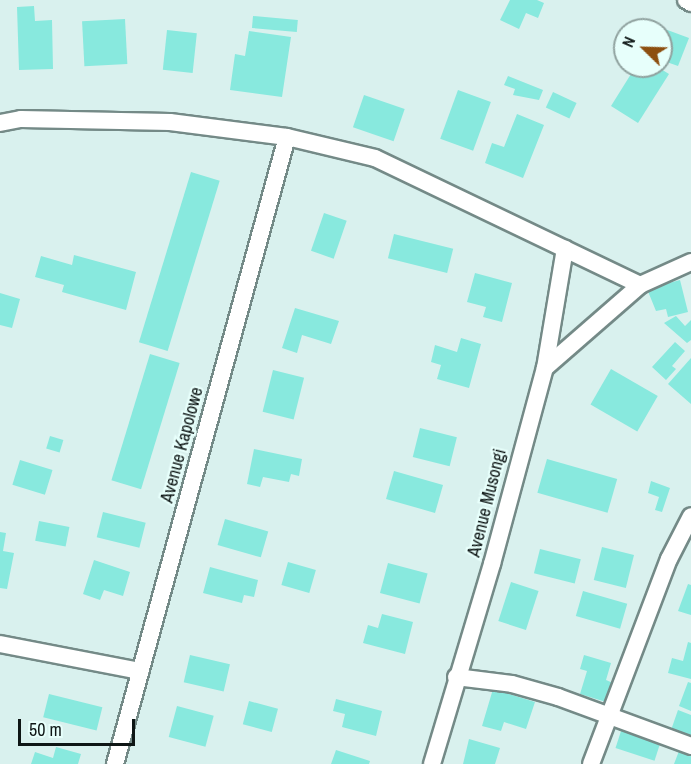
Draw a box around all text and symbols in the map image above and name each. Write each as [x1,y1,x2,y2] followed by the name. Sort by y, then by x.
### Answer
[613,18,673,78] north arrow
[616,33,640,50] text: N
[156,385,208,505] street label: Avenue Kapolowe
[463,447,511,559] street label: Avenue Musongi
[21,707,138,745] scale bar
[29,717,62,742] text: 50 m

